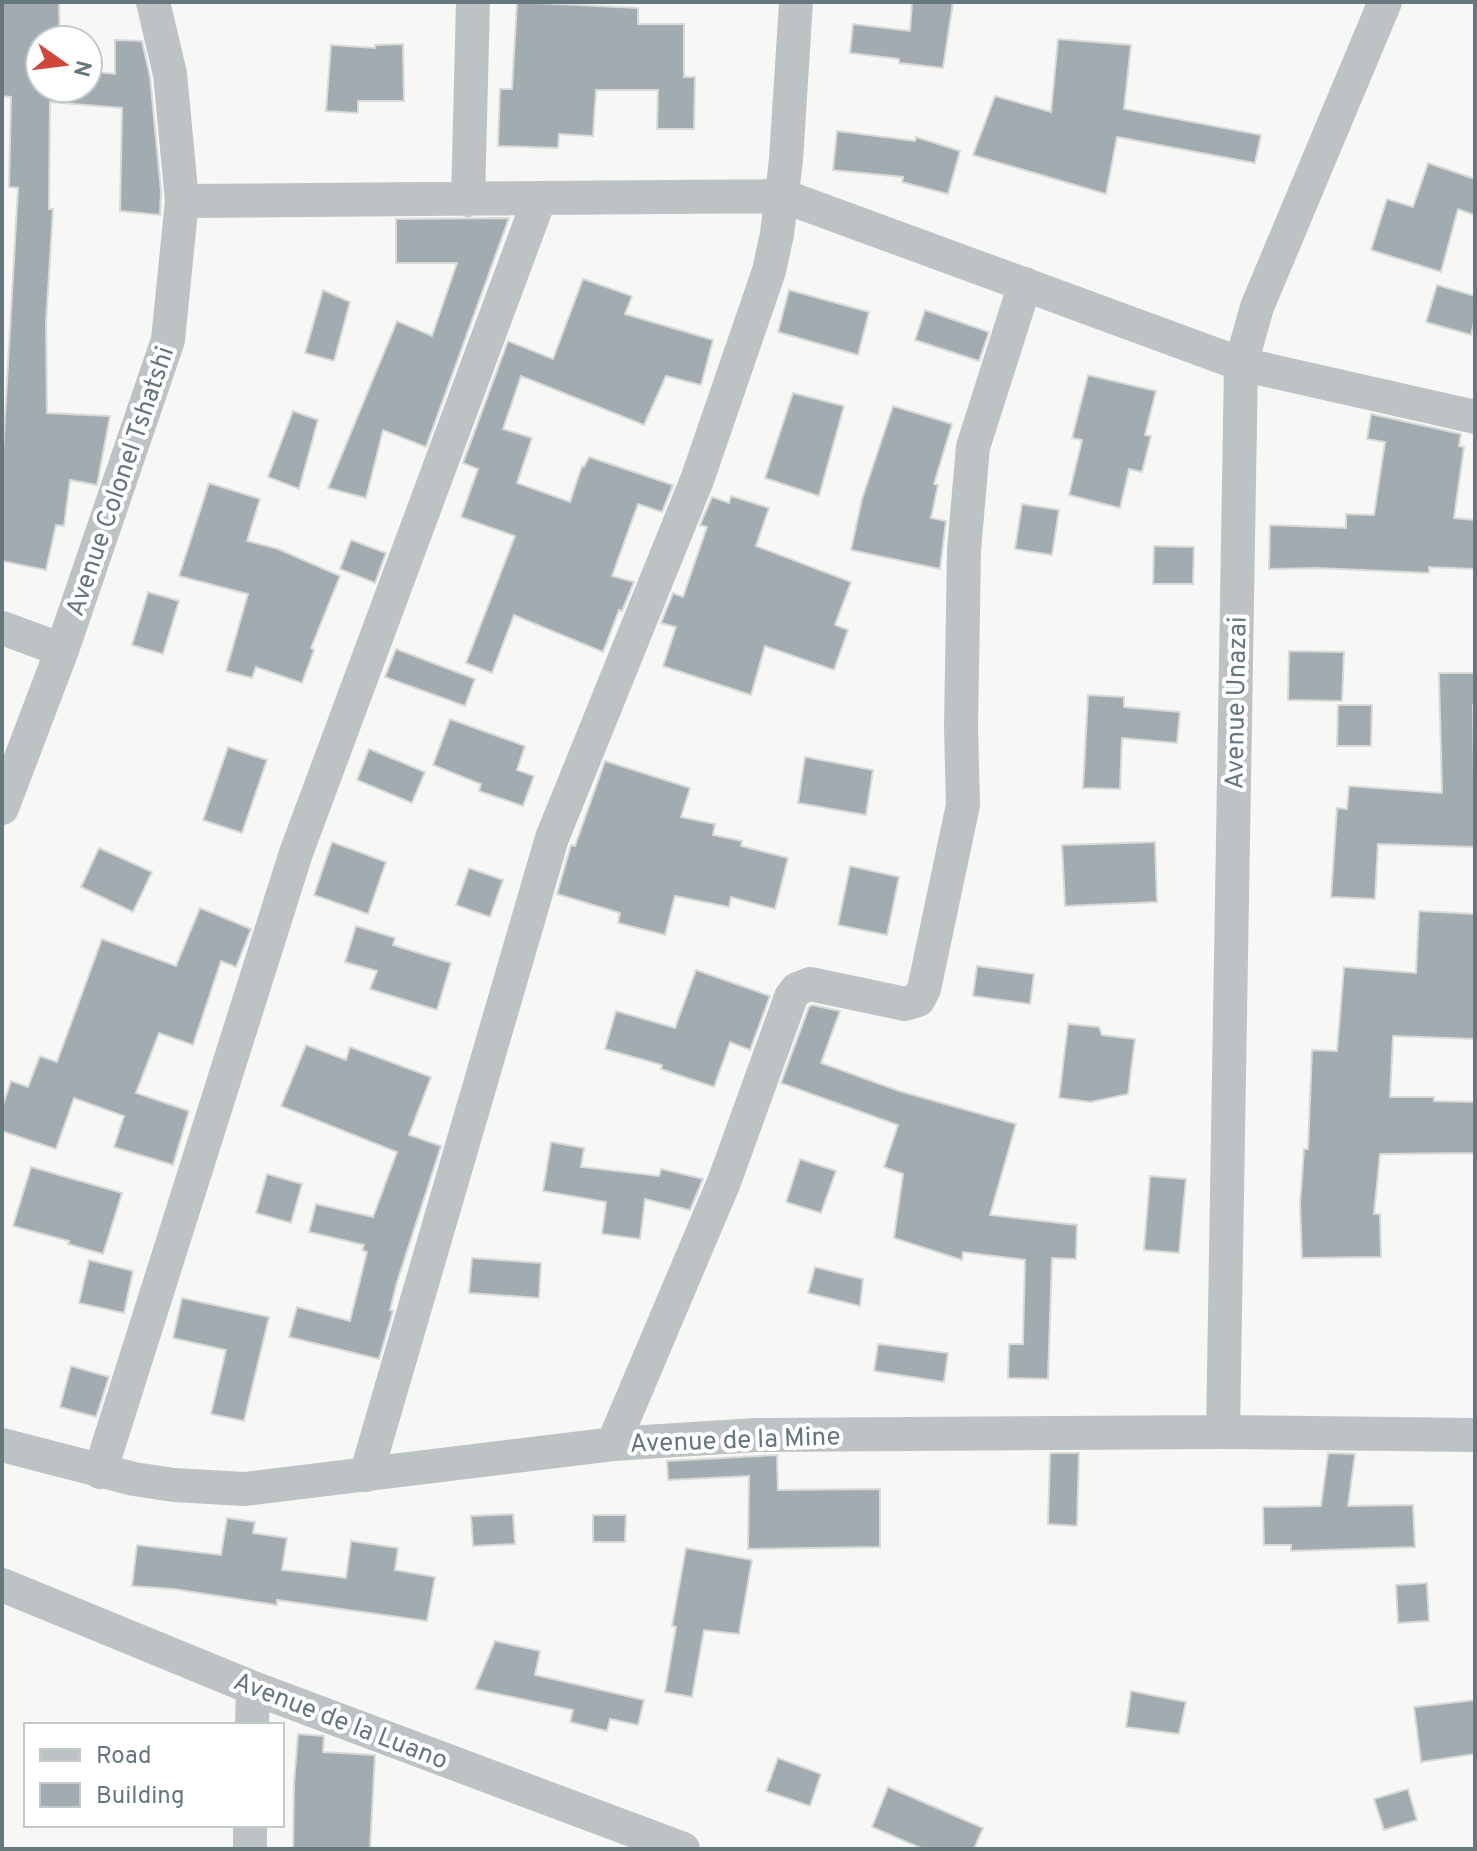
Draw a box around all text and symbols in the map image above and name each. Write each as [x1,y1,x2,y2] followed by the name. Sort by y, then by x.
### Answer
[24,24,104,104] north arrow
[66,57,96,79] text: N
[60,343,183,621] street label: Avenue Colonel Tshatshi
[1219,616,1256,790] street label: Avenue Unazai
[629,1421,841,1462] street label: Avenue de la Mine
[228,1666,452,1778] street label: Avenue de la Luano
[24,1723,284,1827] legend
[96,1742,152,1772] text: Road
[96,1782,185,1812] text: Building

